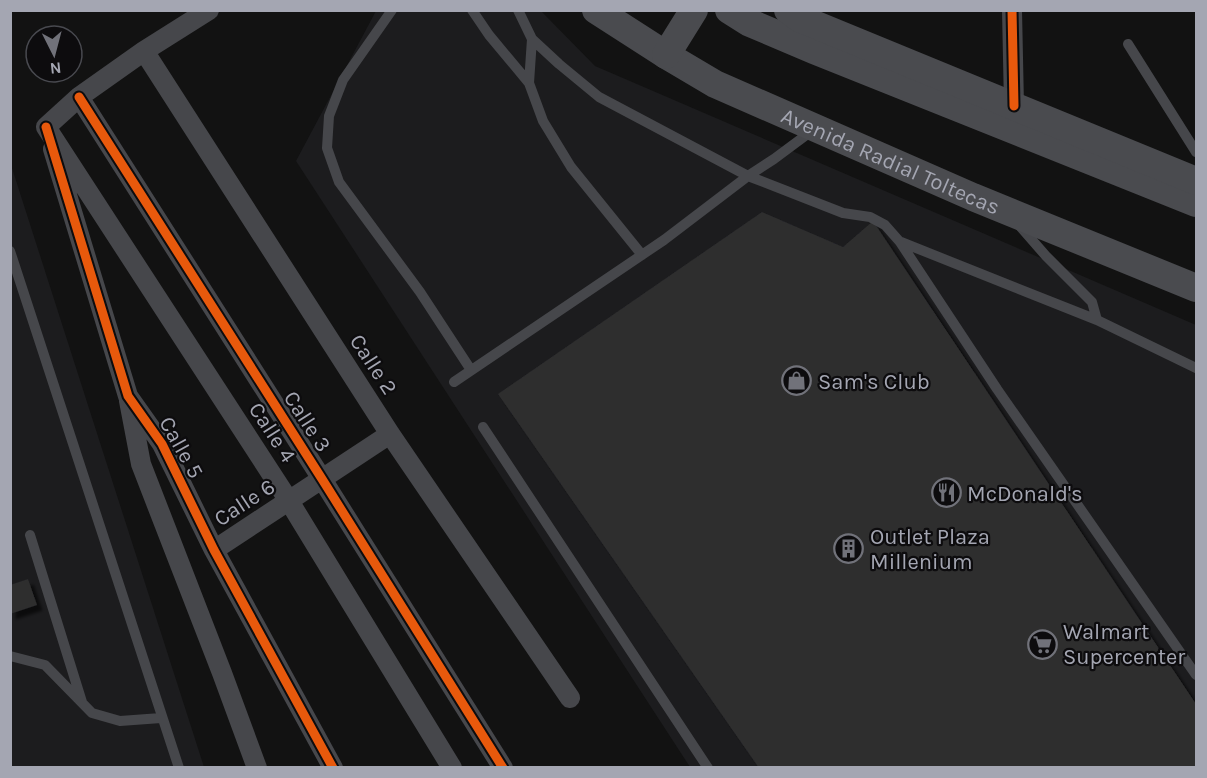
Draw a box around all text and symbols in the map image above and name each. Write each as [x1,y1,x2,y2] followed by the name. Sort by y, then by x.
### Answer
[24,24,84,84] north arrow
[49,58,62,78] text: N
[777,103,1003,221] street label: Avenida Radial Toltecas
[344,329,402,400] street label: Calle 2
[781,365,813,397] shop icon: Sam's Club
[818,369,930,395] place label: Sam's Club
[278,386,336,457] street label: Calle 3
[243,397,301,468] street label: Calle 4
[154,412,209,483] street label: Calle 5
[209,474,280,532] street label: Calle 6
[930,477,962,509] restaurant icon: McDonald's
[967,481,1083,507] place label: McDonald's
[870,524,990,575] place label: Outlet Plaza Millenium
[833,533,865,565] building icon: Outlet Plaza Millenium
[1063,619,1185,670] place label: Walmart Supercenter
[1026,628,1058,660] supermarket icon: Walmart Supercenter

